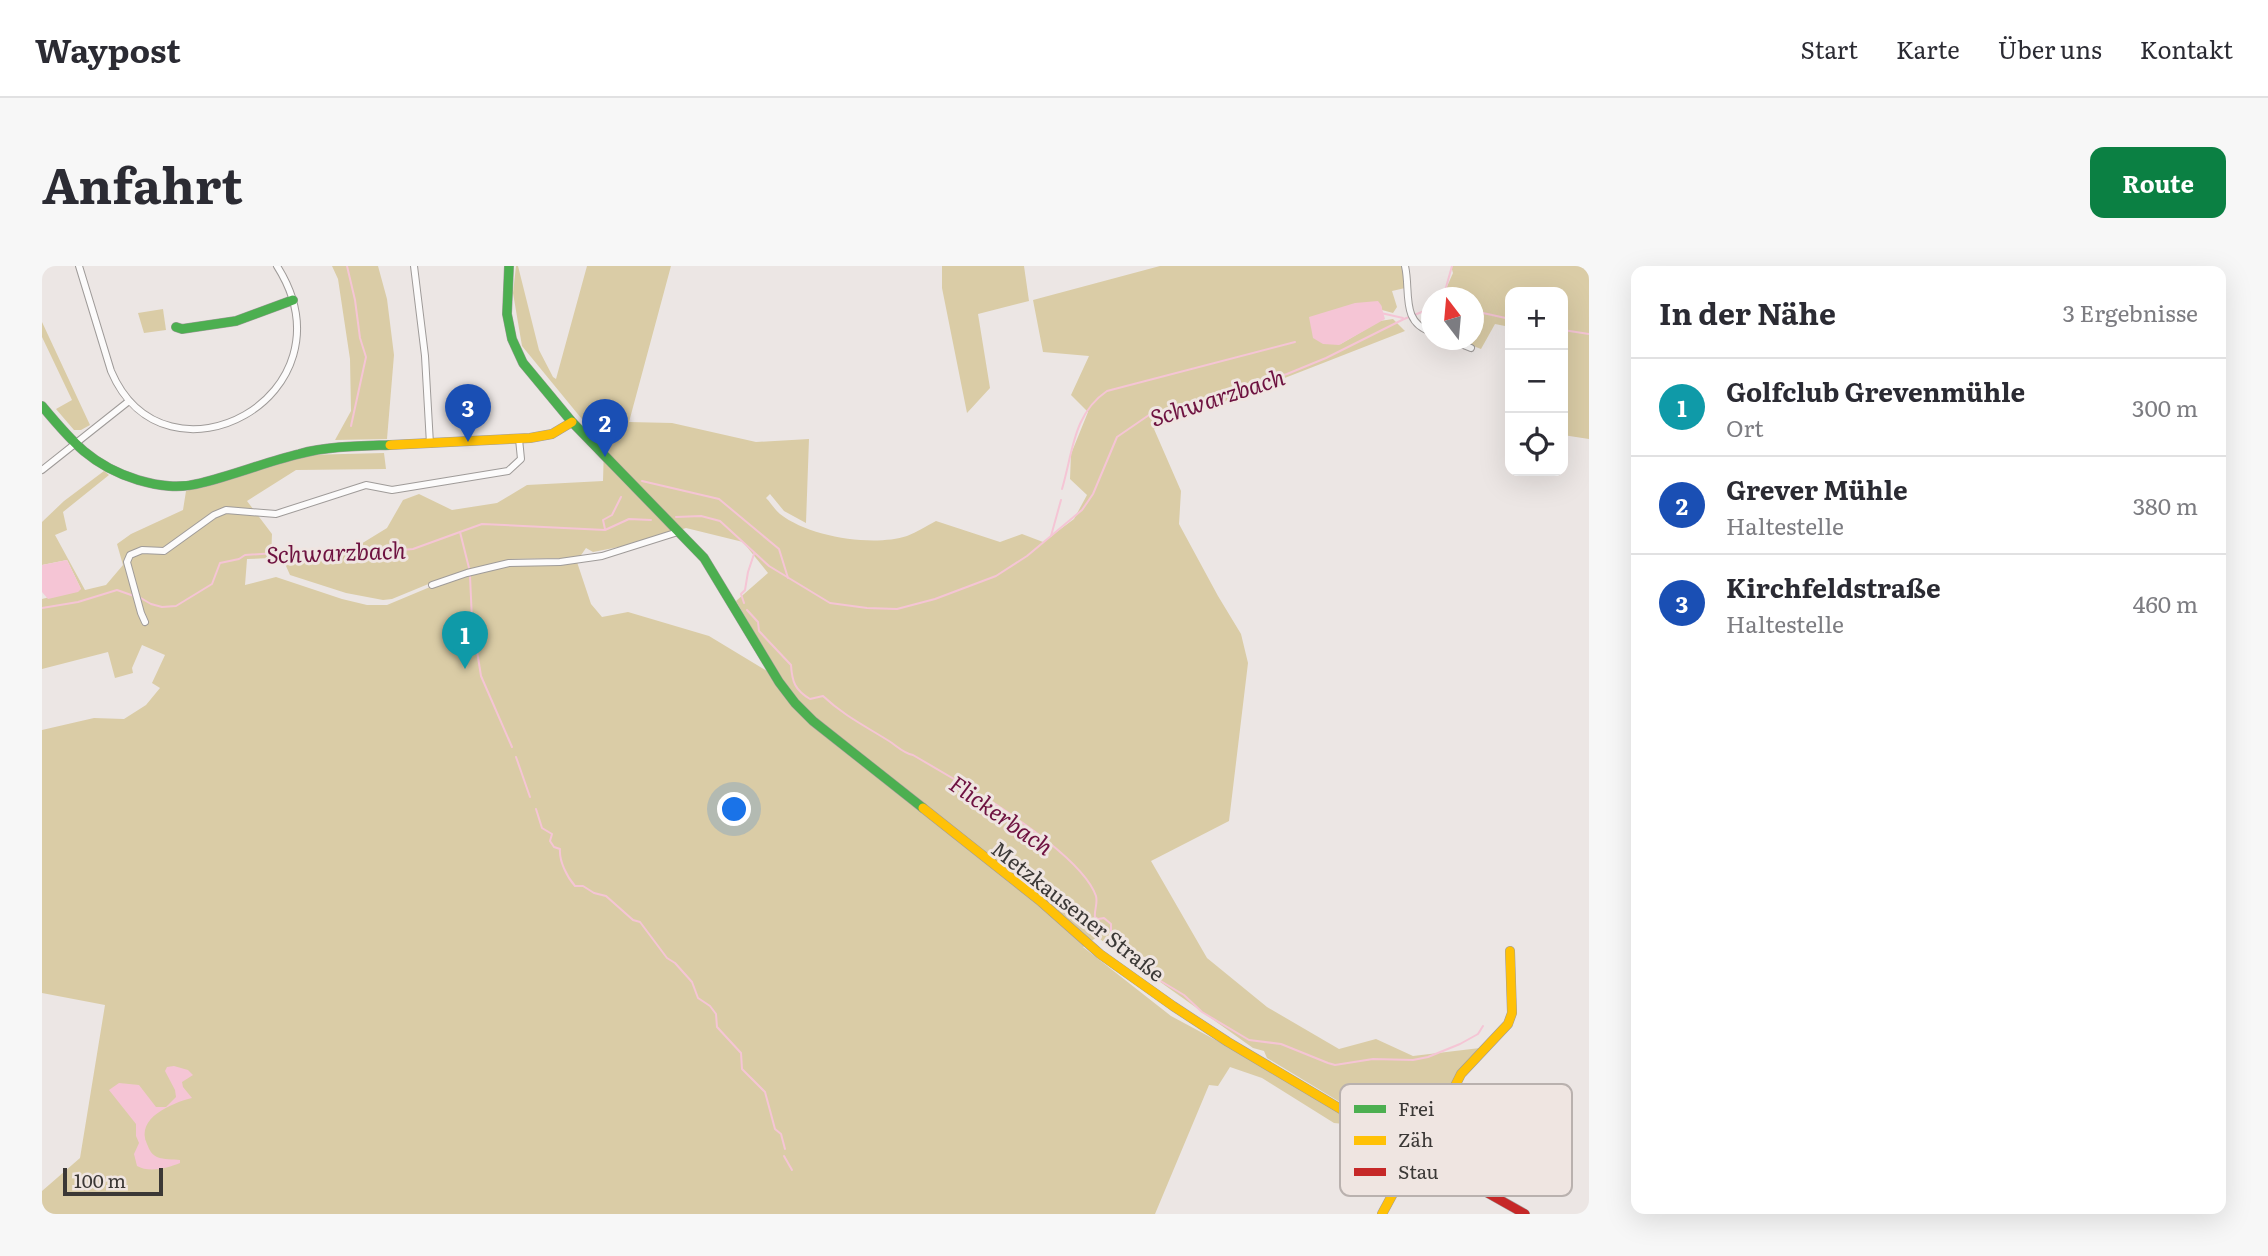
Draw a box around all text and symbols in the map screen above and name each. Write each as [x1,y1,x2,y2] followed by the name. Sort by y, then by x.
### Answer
[35,24,181,73] text: Waypost
[1801,31,1858,66] text: Start
[1896,31,1960,66] text: Karte
[1998,31,2102,66] text: Über uns
[2140,31,2233,66] text: Kontakt
[42,146,243,219] text: Anfahrt
[2090,147,2226,218] button: Route
[1421,287,1484,350] north arrow
[1505,287,1568,476] map controls
[1505,287,1568,350] button: +
[1659,290,1836,334] text: In der Nähe
[2062,295,2198,329] text: 3 Ergebnisse
[1505,350,1568,413] button: −
[1145,358,1289,434] water label: Schwarzbach
[1726,371,2025,410] text: Golfclub Grevenmühle
[445,384,491,442] pin: 3
[1677,390,1687,424] text: 1
[2132,390,2198,424] text: 300 m
[582,399,628,457] pin: 2
[1726,410,1764,444] text: Ort
[1505,413,1568,476] button: locate
[1726,469,1908,508] text: Grever Mühle
[1676,488,1688,522] text: 2
[2133,488,2198,522] text: 380 m
[1726,508,1844,542] text: Haltestelle
[266,532,407,570] water label: Schwarzbach
[1726,567,1941,606] text: Kirchfeldstraße
[1676,586,1688,620] text: 3
[2133,586,2198,620] text: 460 m
[1726,606,1844,640] text: Haltestelle
[442,611,488,669] pin: 1
[943,766,1061,862] water label: Flickerbach
[717,792,751,826] your location
[986,832,1172,988] street label: Metzkausener Straße
[1340,1084,1572,1196] legend
[1398,1094,1434,1122] text: Frei
[1398,1125,1433,1153] text: Zäh
[1398,1157,1438,1185] text: Stau
[63,1165,163,1197] scale bar
[74,1166,126,1194] text: 100 m

